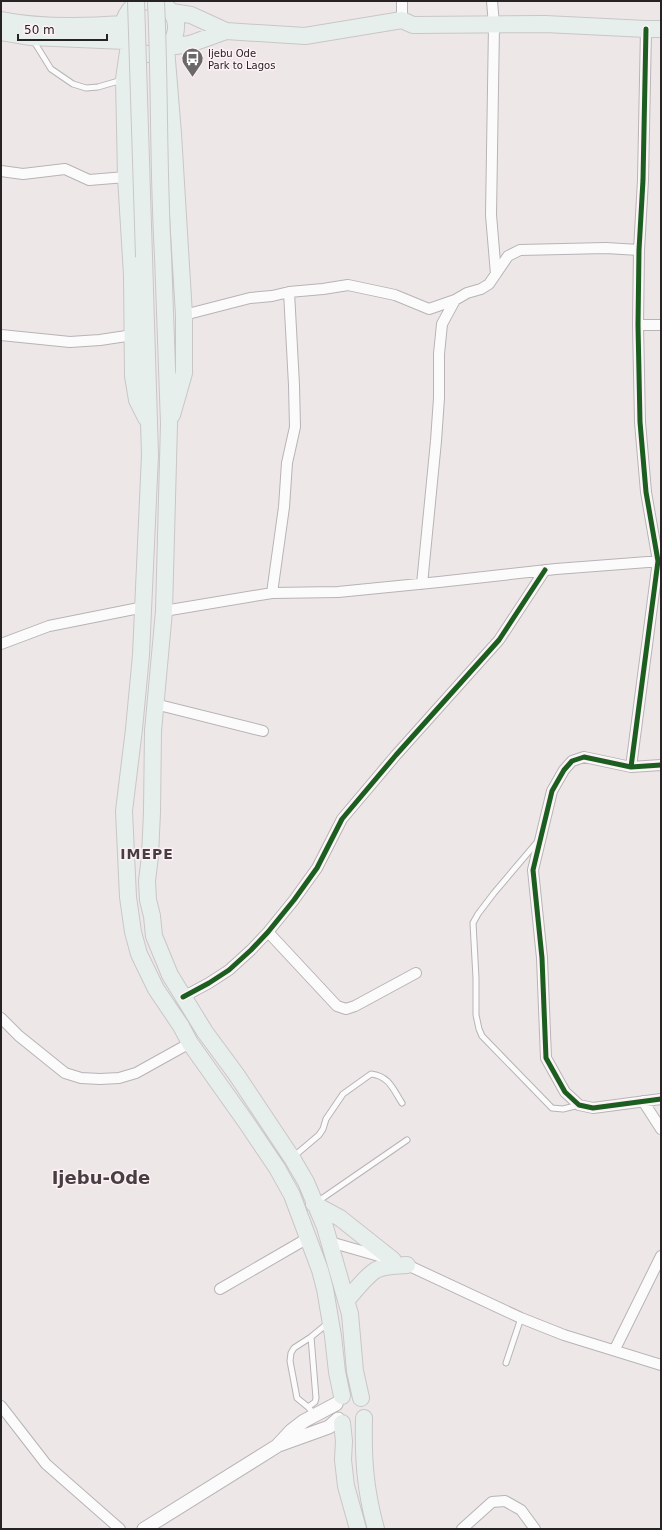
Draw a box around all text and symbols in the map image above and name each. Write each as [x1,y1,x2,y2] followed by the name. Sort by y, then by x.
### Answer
[18,16,107,42] scale bar
[24,23,55,37] text: 50 m
[180,46,206,79] bus stop icon: Ijebu Ode Park to Lagos
[208,48,275,71] place label: Ijebu Ode Park to Lagos
[120,846,174,862] district label: IMEPE
[52,1167,150,1188] district label: Ijebu-Ode

